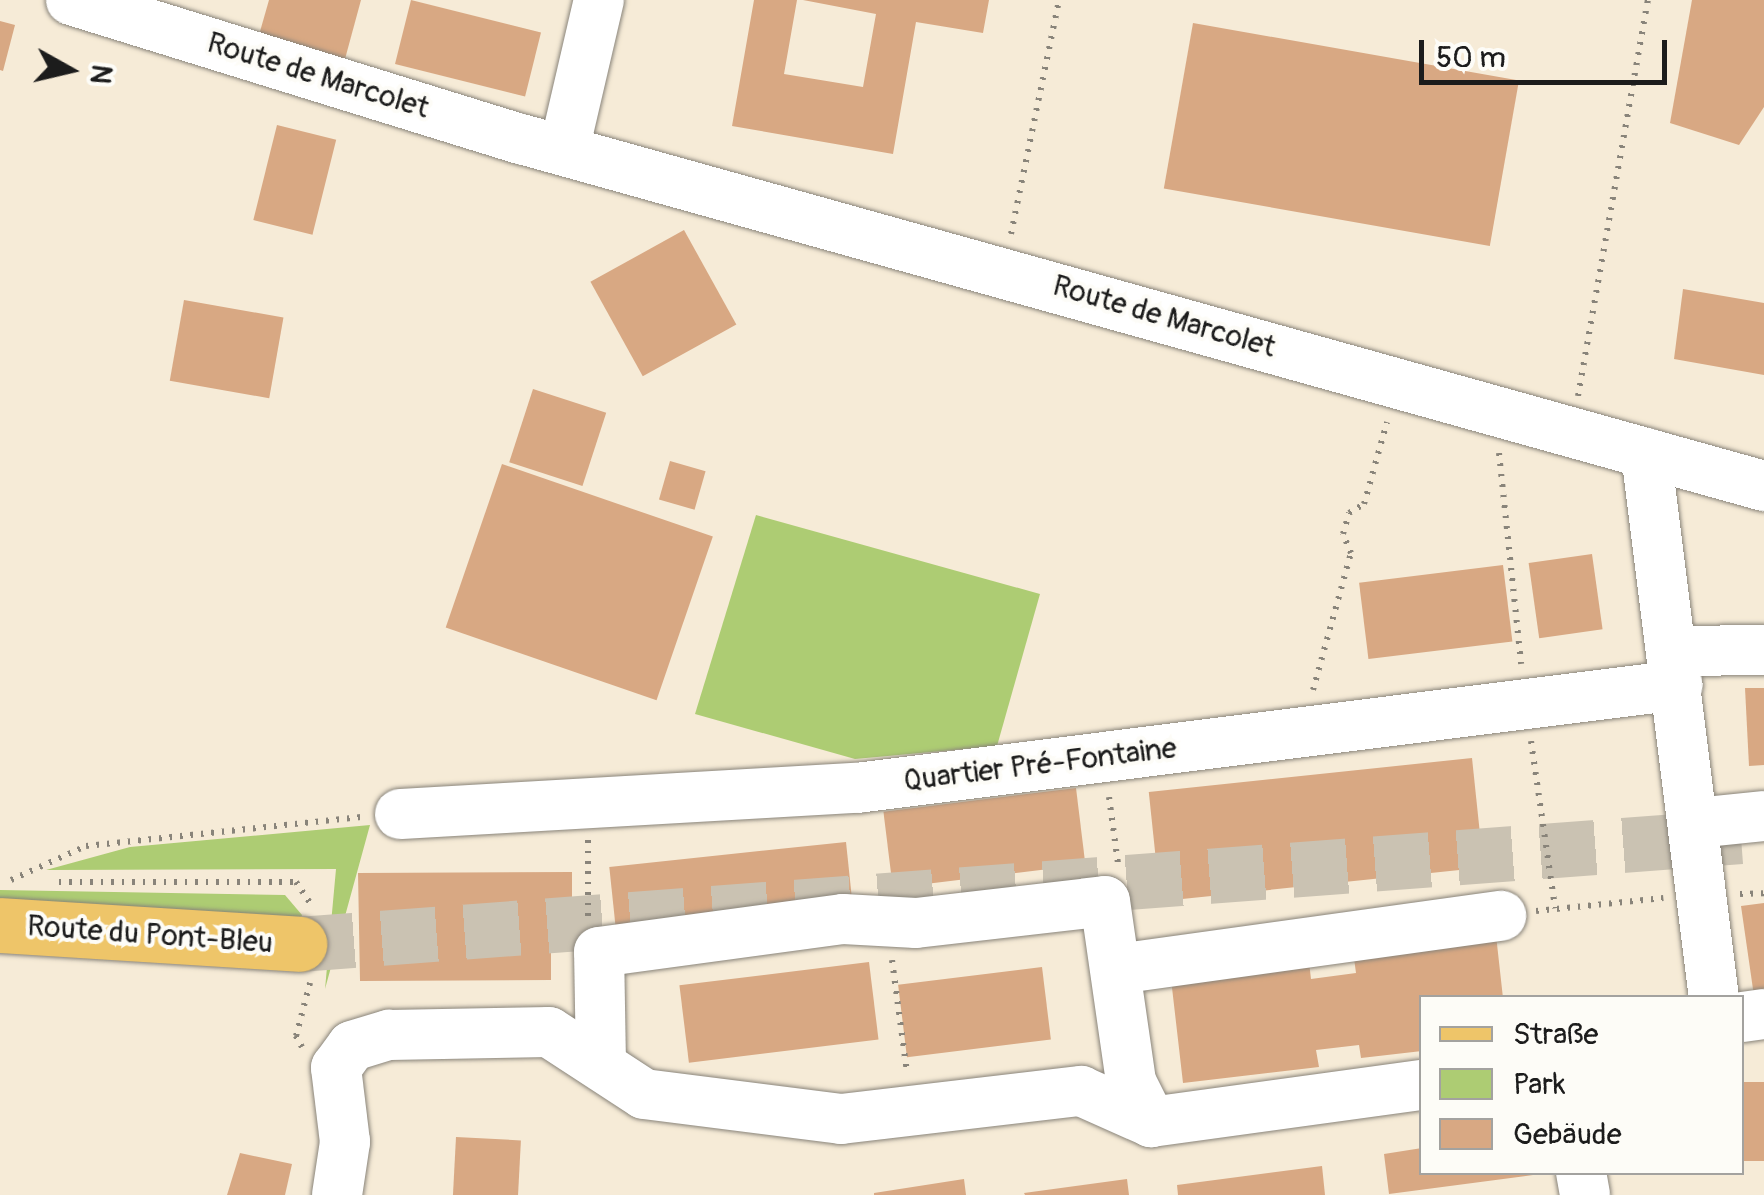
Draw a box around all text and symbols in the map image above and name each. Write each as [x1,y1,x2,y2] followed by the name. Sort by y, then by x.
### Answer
[20,20,120,120] north arrow
[1424,20,1672,82] scale bar
[203,25,433,127] street label: Route de Marcolet
[1436,39,1506,76] text: 50 m
[82,62,119,86] text: N
[1049,268,1279,366] street label: Route de Marcolet
[901,730,1179,800] street label: Quartier Pré-Fontaine
[26,908,274,962] street label: Route du Pont-Bleu
[1419,995,1744,1175] legend
[1513,1016,1598,1053] text: Straße
[1513,1066,1566,1103] text: Park
[1513,1116,1622,1153] text: Gebäude

